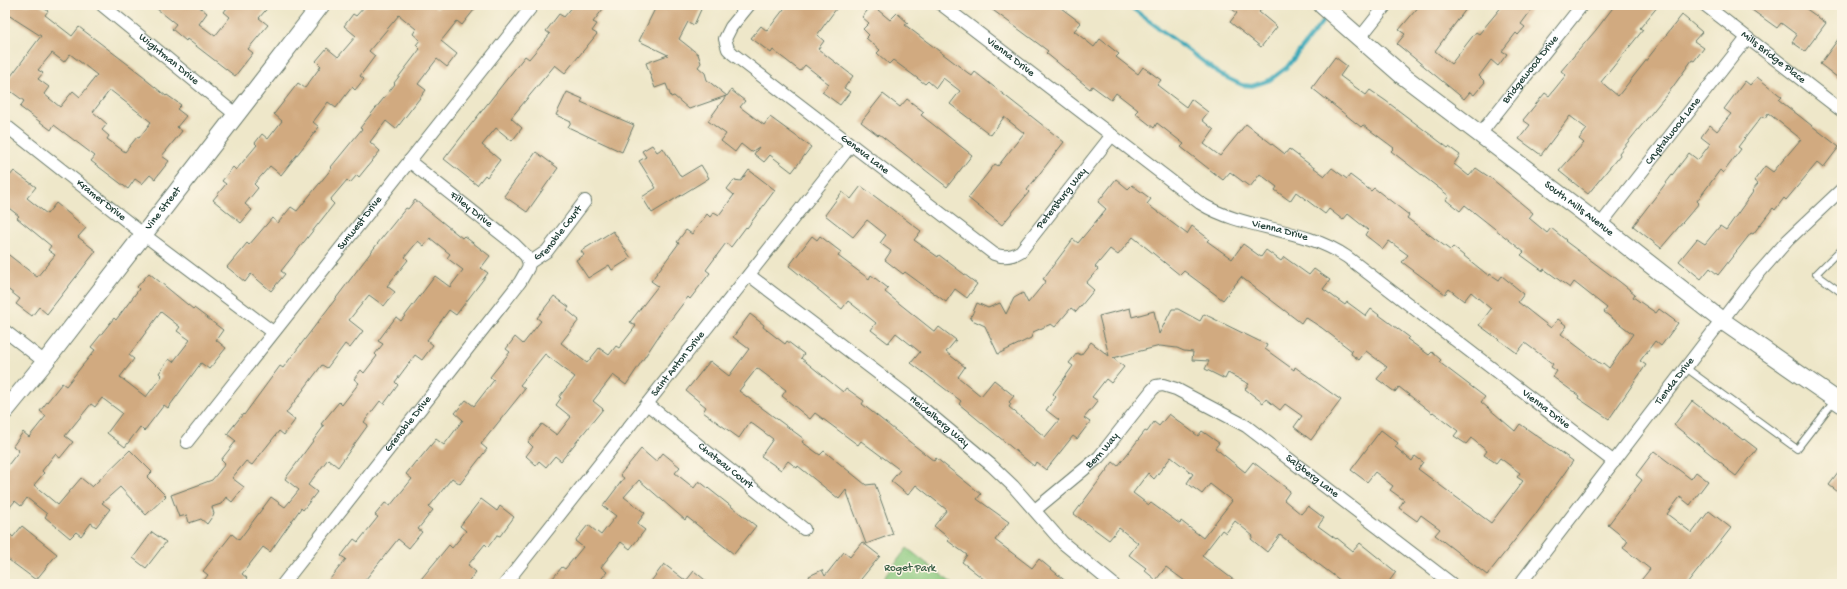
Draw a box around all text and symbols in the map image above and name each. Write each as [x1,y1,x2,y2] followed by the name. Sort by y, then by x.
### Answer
[1738,29,1808,87] street label: Mills Bridge Place
[136,31,201,88] street label: Wightman Drive
[1500,33,1562,107] street label: Bridgewood Drive
[983,35,1037,80] street label: Vienna Drive
[1643,95,1704,168] street label: Crystalwood Lane
[838,132,891,177] street label: Geneva Lane
[1034,165,1090,233] street label: Petersburg Way
[73,177,128,224] street label: Kramer Drive
[1542,179,1616,239] street label: South Mills Avenue
[142,184,185,234] street label: Vine Street
[447,189,495,231] street label: Filley Drive
[335,194,385,252] street label: Sunwest Drive
[532,202,586,264] street label: Grenoble Court
[1249,218,1310,244] street label: Vienna Drive
[649,329,708,399] street label: Saint Anton Drive
[1652,355,1697,408] street label: Tienda Drive
[1518,387,1572,432] street label: Vienna Drive
[907,393,972,450] street label: Heidelberg Way
[383,394,434,455] street label: Grenoble Drive
[1083,430,1122,472] street label: Bern Way
[695,441,756,493] street label: Chateau Court
[1283,452,1341,501] street label: Salzberg Lane
[884,563,937,575] park label: Roget Park

